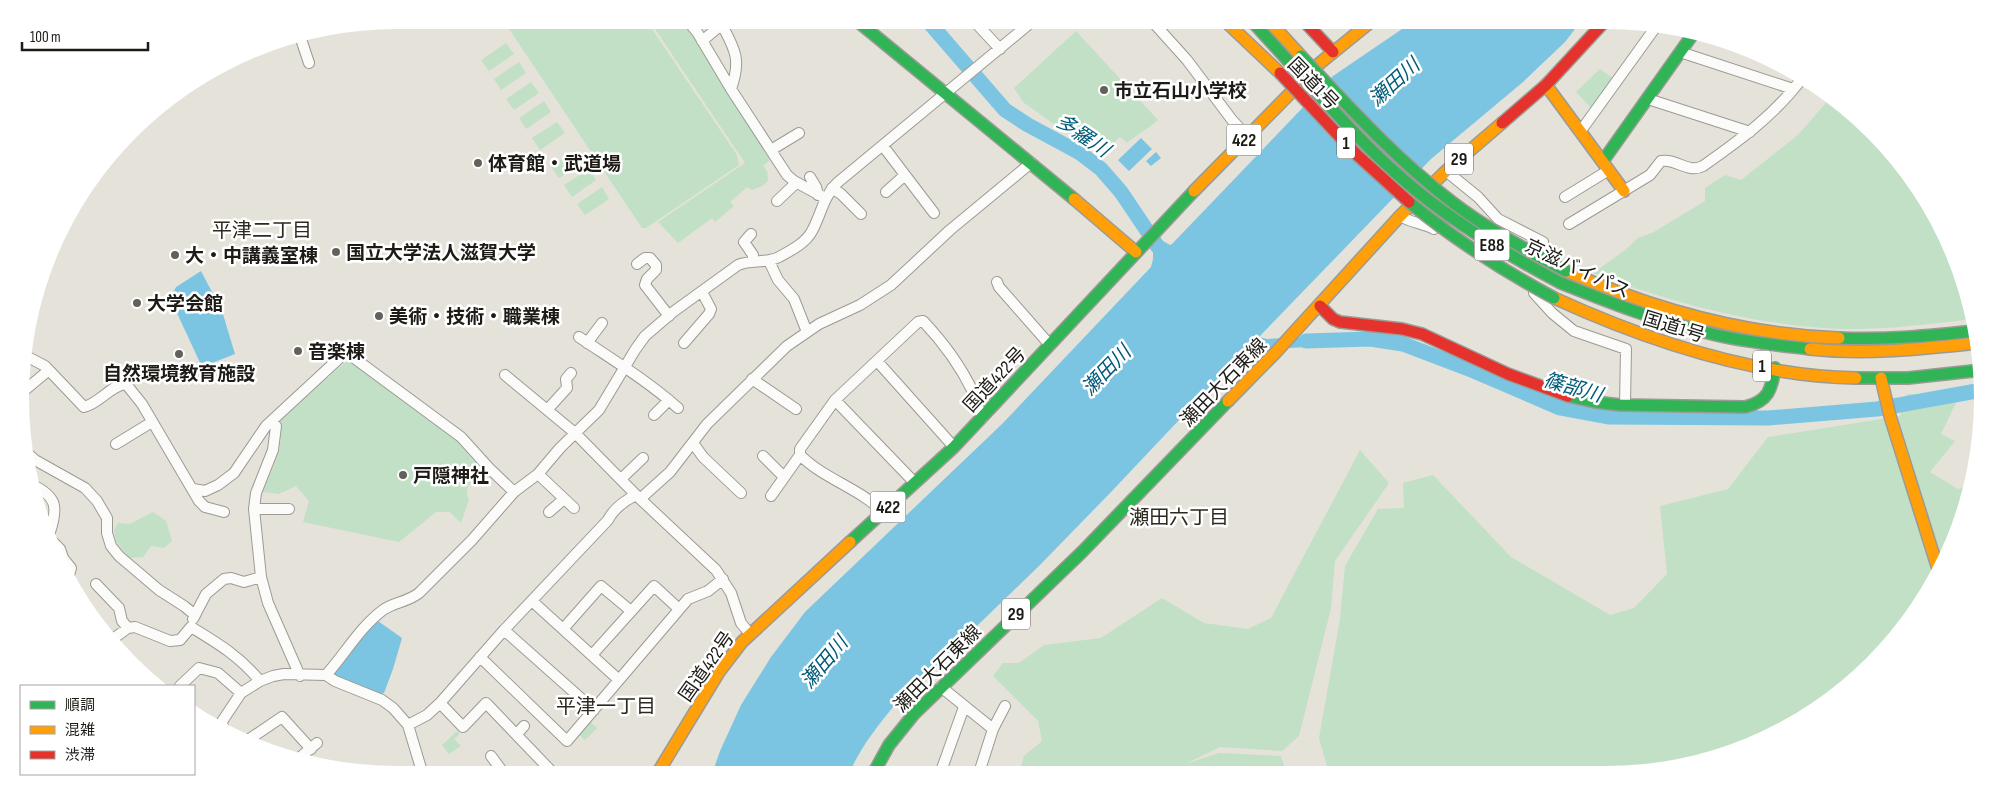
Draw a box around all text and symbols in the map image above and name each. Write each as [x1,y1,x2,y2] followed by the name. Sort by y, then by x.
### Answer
[22,20,149,52] scale bar
[30,28,61,47] text: 100 m
[1364,52,1426,112] water label: 瀬田川
[1283,53,1343,115] street label: 国道1号
[1114,80,1247,103] place label: 市立石山小学校
[1098,84,1110,96] marker: 市立石山小学校
[1051,109,1116,164] water label: 多羅川
[1226,124,1262,156] road number: 422
[1337,128,1355,158] road number: 1
[1445,144,1473,174] road number: 29
[488,153,621,176] place label: 体育館・武道場
[472,157,484,169] marker: 体育館・武道場
[212,219,312,243] district label: 平津二丁目
[1474,230,1510,260] road number: E88
[1521,235,1634,304] street label: 京滋バイパス
[346,242,536,265] place label: 国立大学法人滋賀大学
[185,245,318,268] place label: 大・中講義室棟
[330,246,342,258] marker: 国立大学法人滋賀大学
[169,249,181,261] marker: 大・中講義室棟
[147,293,223,316] place label: 大学会館
[131,297,143,309] marker: 大学会館
[389,306,560,329] place label: 美術・技術・職業棟
[1640,307,1707,348] street label: 国道1号
[373,310,385,322] marker: 美術・技術・職業棟
[1176,334,1272,432] street label: 瀬田大石東線
[1077,339,1138,401] water label: 瀬田川
[308,341,365,364] place label: 音楽棟
[959,343,1031,417] street label: 国道422号
[292,345,304,357] marker: 音楽棟
[173,348,185,360] marker: 自然環境教育施設
[1753,351,1771,382] road number: 1
[103,363,255,386] place label: 自然環境教育施設
[1541,368,1607,408] water label: 篠部川
[413,465,489,488] place label: 戸隠神社
[397,469,409,481] marker: 戸隠神社
[870,492,906,522] road number: 422
[1129,506,1229,530] district label: 瀬田六丁目
[1002,598,1030,630] road number: 29
[890,621,987,718] street label: 瀬田大石東線
[675,627,740,707] street label: 国道422号
[796,630,855,693] water label: 瀬田川
[20,685,195,775] legend
[556,695,656,719] district label: 平津一丁目
[65,696,95,715] text: 順調
[65,721,95,740] text: 混雑
[65,746,95,765] text: 渋滞

